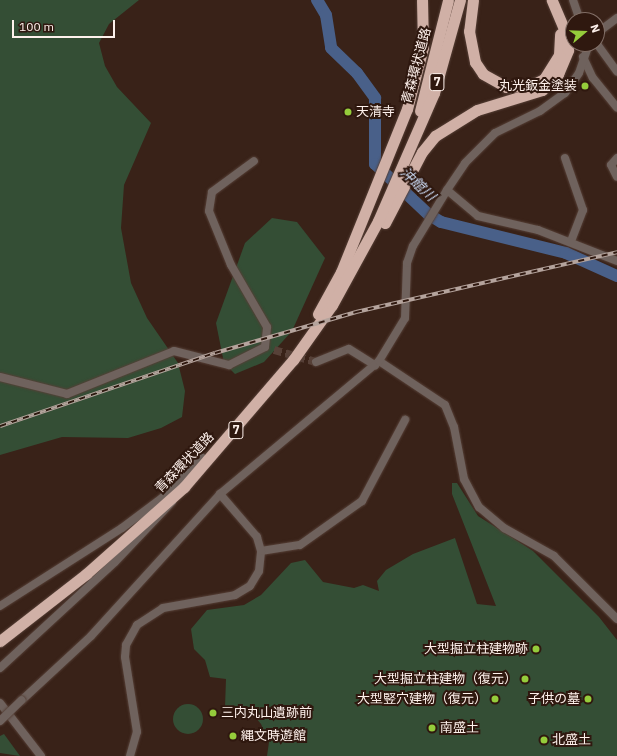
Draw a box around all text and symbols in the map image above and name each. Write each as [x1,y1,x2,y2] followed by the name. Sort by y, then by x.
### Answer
[14,12,117,38] scale bar
[565,12,605,52] north arrow
[19,19,54,34] text: 100 m
[587,22,603,34] text: N
[399,26,435,106] street label: 青森環状道路
[429,72,445,92] road number: 7
[499,78,577,94] place label: 丸光鈑金塗装
[580,81,590,91] marker: 丸光鈑金塗装
[356,104,395,120] place label: 天清寺
[343,107,353,117] marker: 天清寺
[397,164,439,204] water label: 沖館川
[228,420,244,440] road number: 7
[152,430,218,496] street label: 青森環状道路
[424,641,528,657] place label: 大型掘立柱建物跡
[531,644,541,654] marker: 大型掘立柱建物跡
[374,671,517,687] place label: 大型掘立柱建物（復元）
[520,674,530,684] marker: 大型掘立柱建物（復元）
[357,691,487,707] place label: 大型竪穴建物（復元）
[528,691,580,707] place label: 子供の墓
[490,694,500,704] marker: 大型竪穴建物（復元）
[583,694,593,704] marker: 子供の墓
[221,705,312,721] place label: 三内丸山遺跡前
[208,708,218,718] marker: 三内丸山遺跡前
[440,720,479,736] place label: 南盛土
[427,723,437,733] marker: 南盛土
[241,728,306,744] place label: 縄文時遊館
[228,731,238,741] marker: 縄文時遊館
[552,732,591,748] place label: 北盛土
[539,735,549,745] marker: 北盛土

